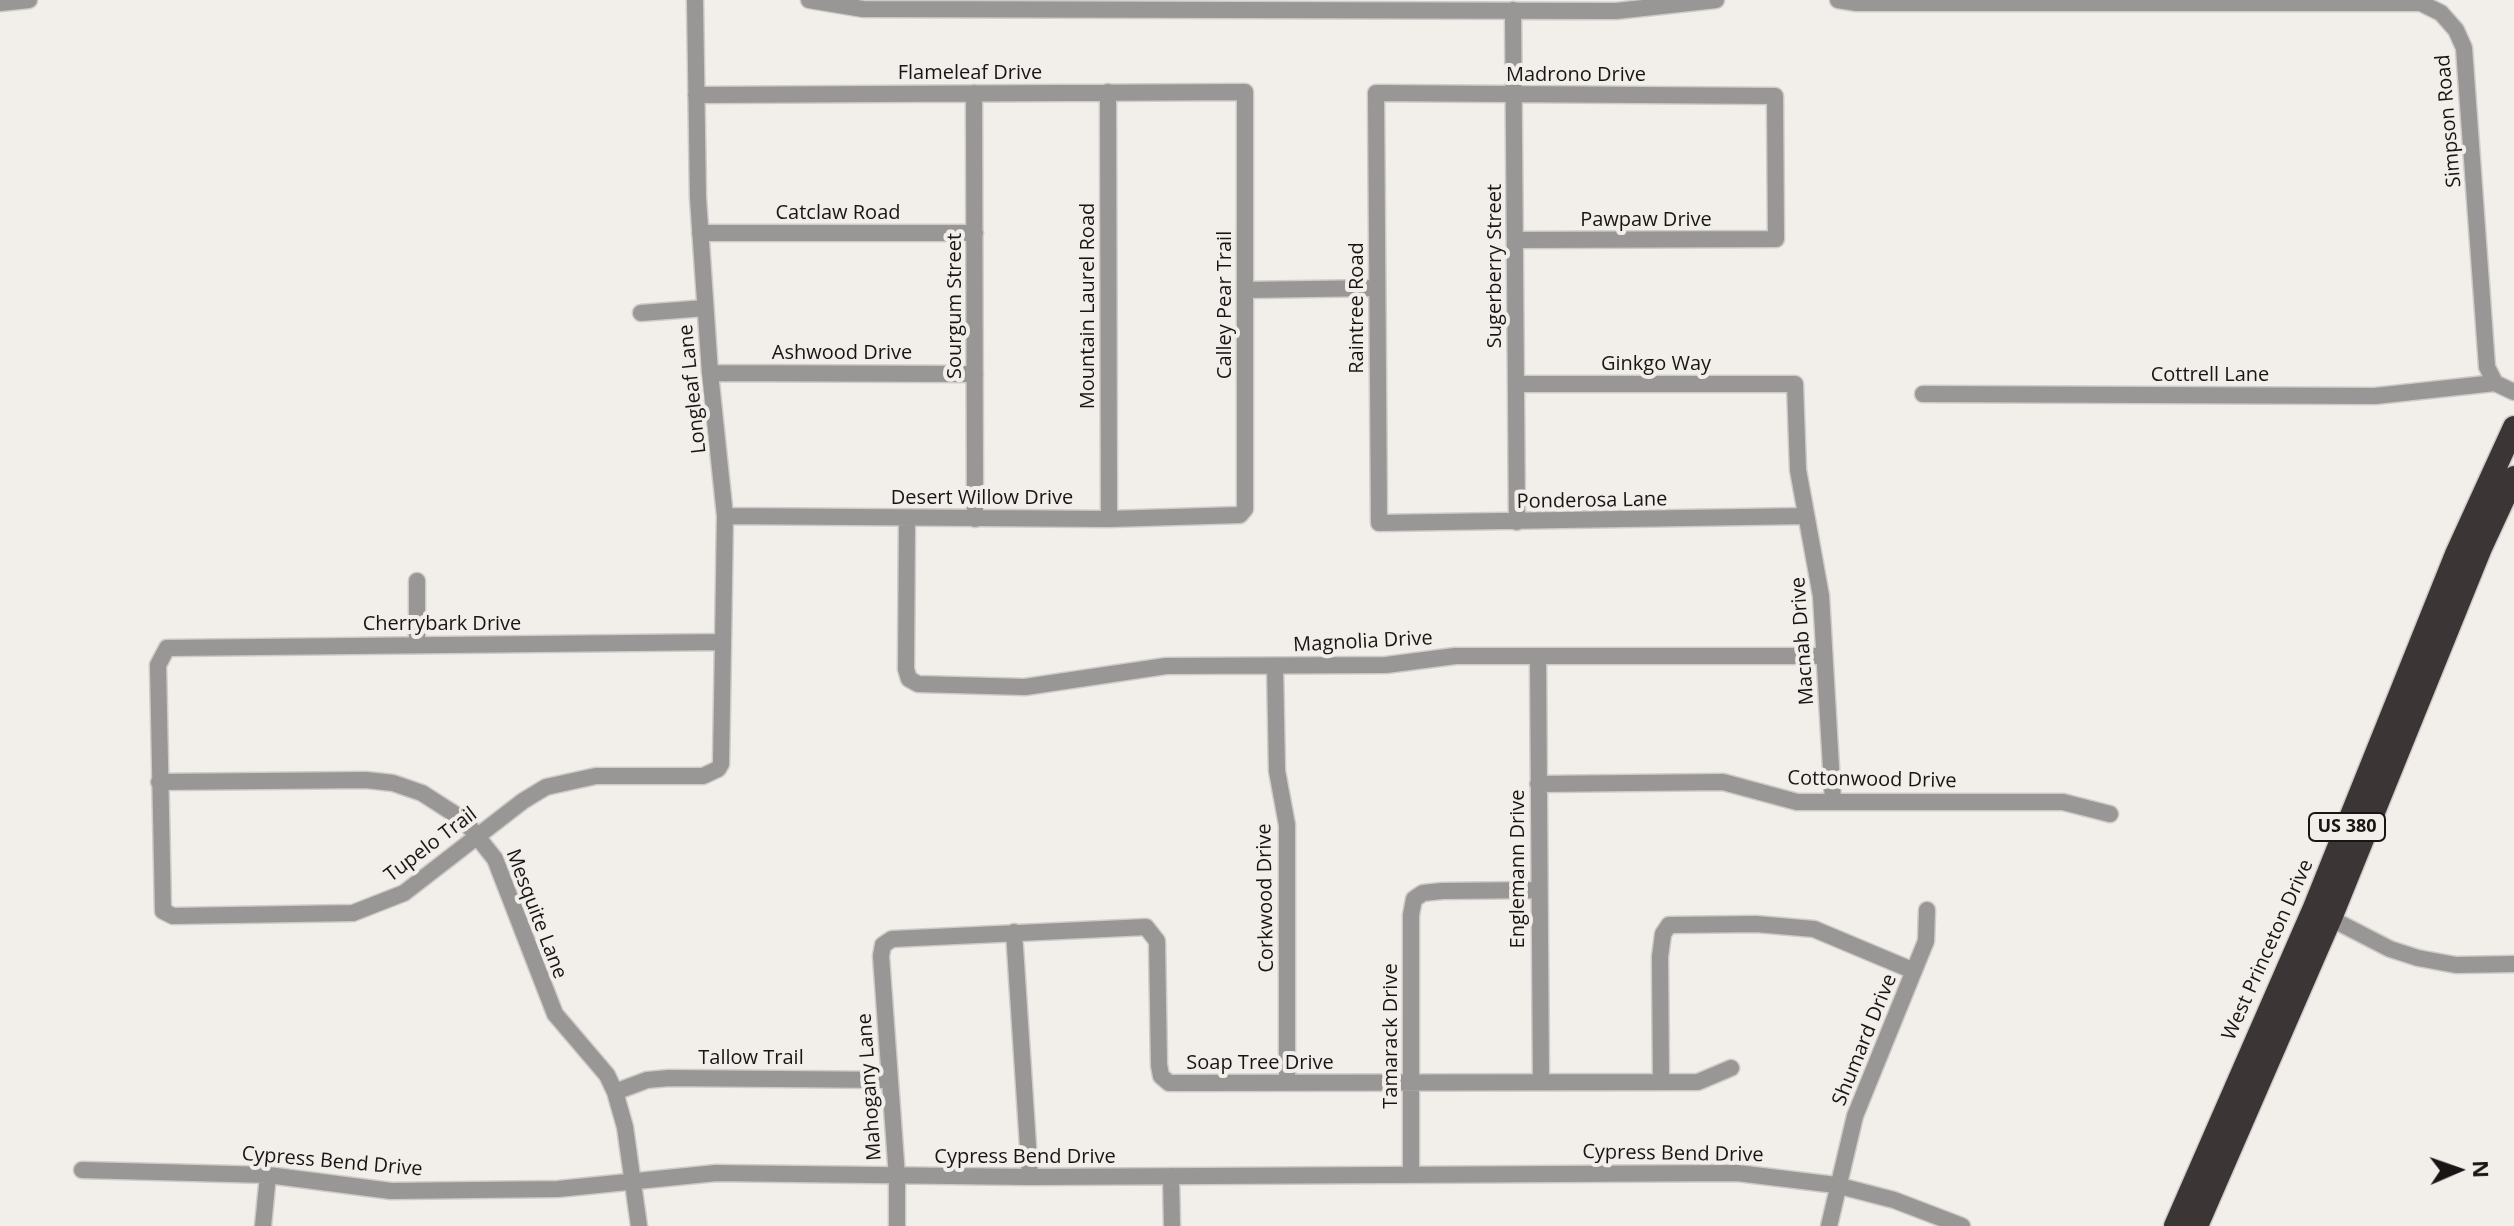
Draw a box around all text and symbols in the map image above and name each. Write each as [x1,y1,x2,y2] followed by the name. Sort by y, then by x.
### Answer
[2431,53,2467,189] street label: Simpson Road
[898,61,1042,85] street label: Flameleaf Drive
[1506,63,1646,87] street label: Madrono Drive
[1483,184,1507,348] street label: Sugerberry Street
[776,201,900,225] street label: Catclaw Road
[1076,203,1100,409] street label: Mountain Laurel Road
[1580,208,1712,232] street label: Pawpaw Drive
[1213,231,1237,379] street label: Calley Pear Trail
[943,233,967,379] street label: Sourgum Street
[1345,242,1369,374] street label: Raintree Road
[674,323,712,455] street label: Longleaf Lane
[772,341,912,365] street label: Ashwood Drive
[1601,352,1711,376] street label: Ginkgo Way
[2151,363,2269,387] street label: Cottrell Lane
[891,486,1073,510] street label: Desert Willow Drive
[1516,488,1668,514] street label: Ponderosa Lane
[1787,576,1819,706] street label: Macnab Drive
[363,612,521,636] street label: Cherrybark Drive
[1293,626,1433,658] street label: Magnolia Drive
[1787,767,1957,793] street label: Cottonwood Drive
[1506,790,1530,948] street label: Englemann Drive
[380,802,482,888] street label: Tupelo Trail
[2309,813,2385,841] road number: US 380
[1253,823,1279,973] street label: Corkwood Drive
[500,846,572,982] street label: Mesquite Lane
[2217,856,2319,1044] street label: West Princeton Drive
[1379,963,1403,1109] street label: Tamarack Drive
[1828,971,1902,1109] street label: Shumard Drive
[853,1012,887,1162] street label: Mahogany Lane
[698,1046,804,1070] street label: Tallow Trail
[1186,1051,1334,1075] street label: Soap Tree Drive
[2418,1130,2498,1210] north arrow
[1582,1140,1764,1168] street label: Cypress Bend Drive
[241,1142,423,1182] street label: Cypress Bend Drive
[934,1145,1116,1169] street label: Cypress Bend Drive
[2467,1160,2497,1179] text: N

